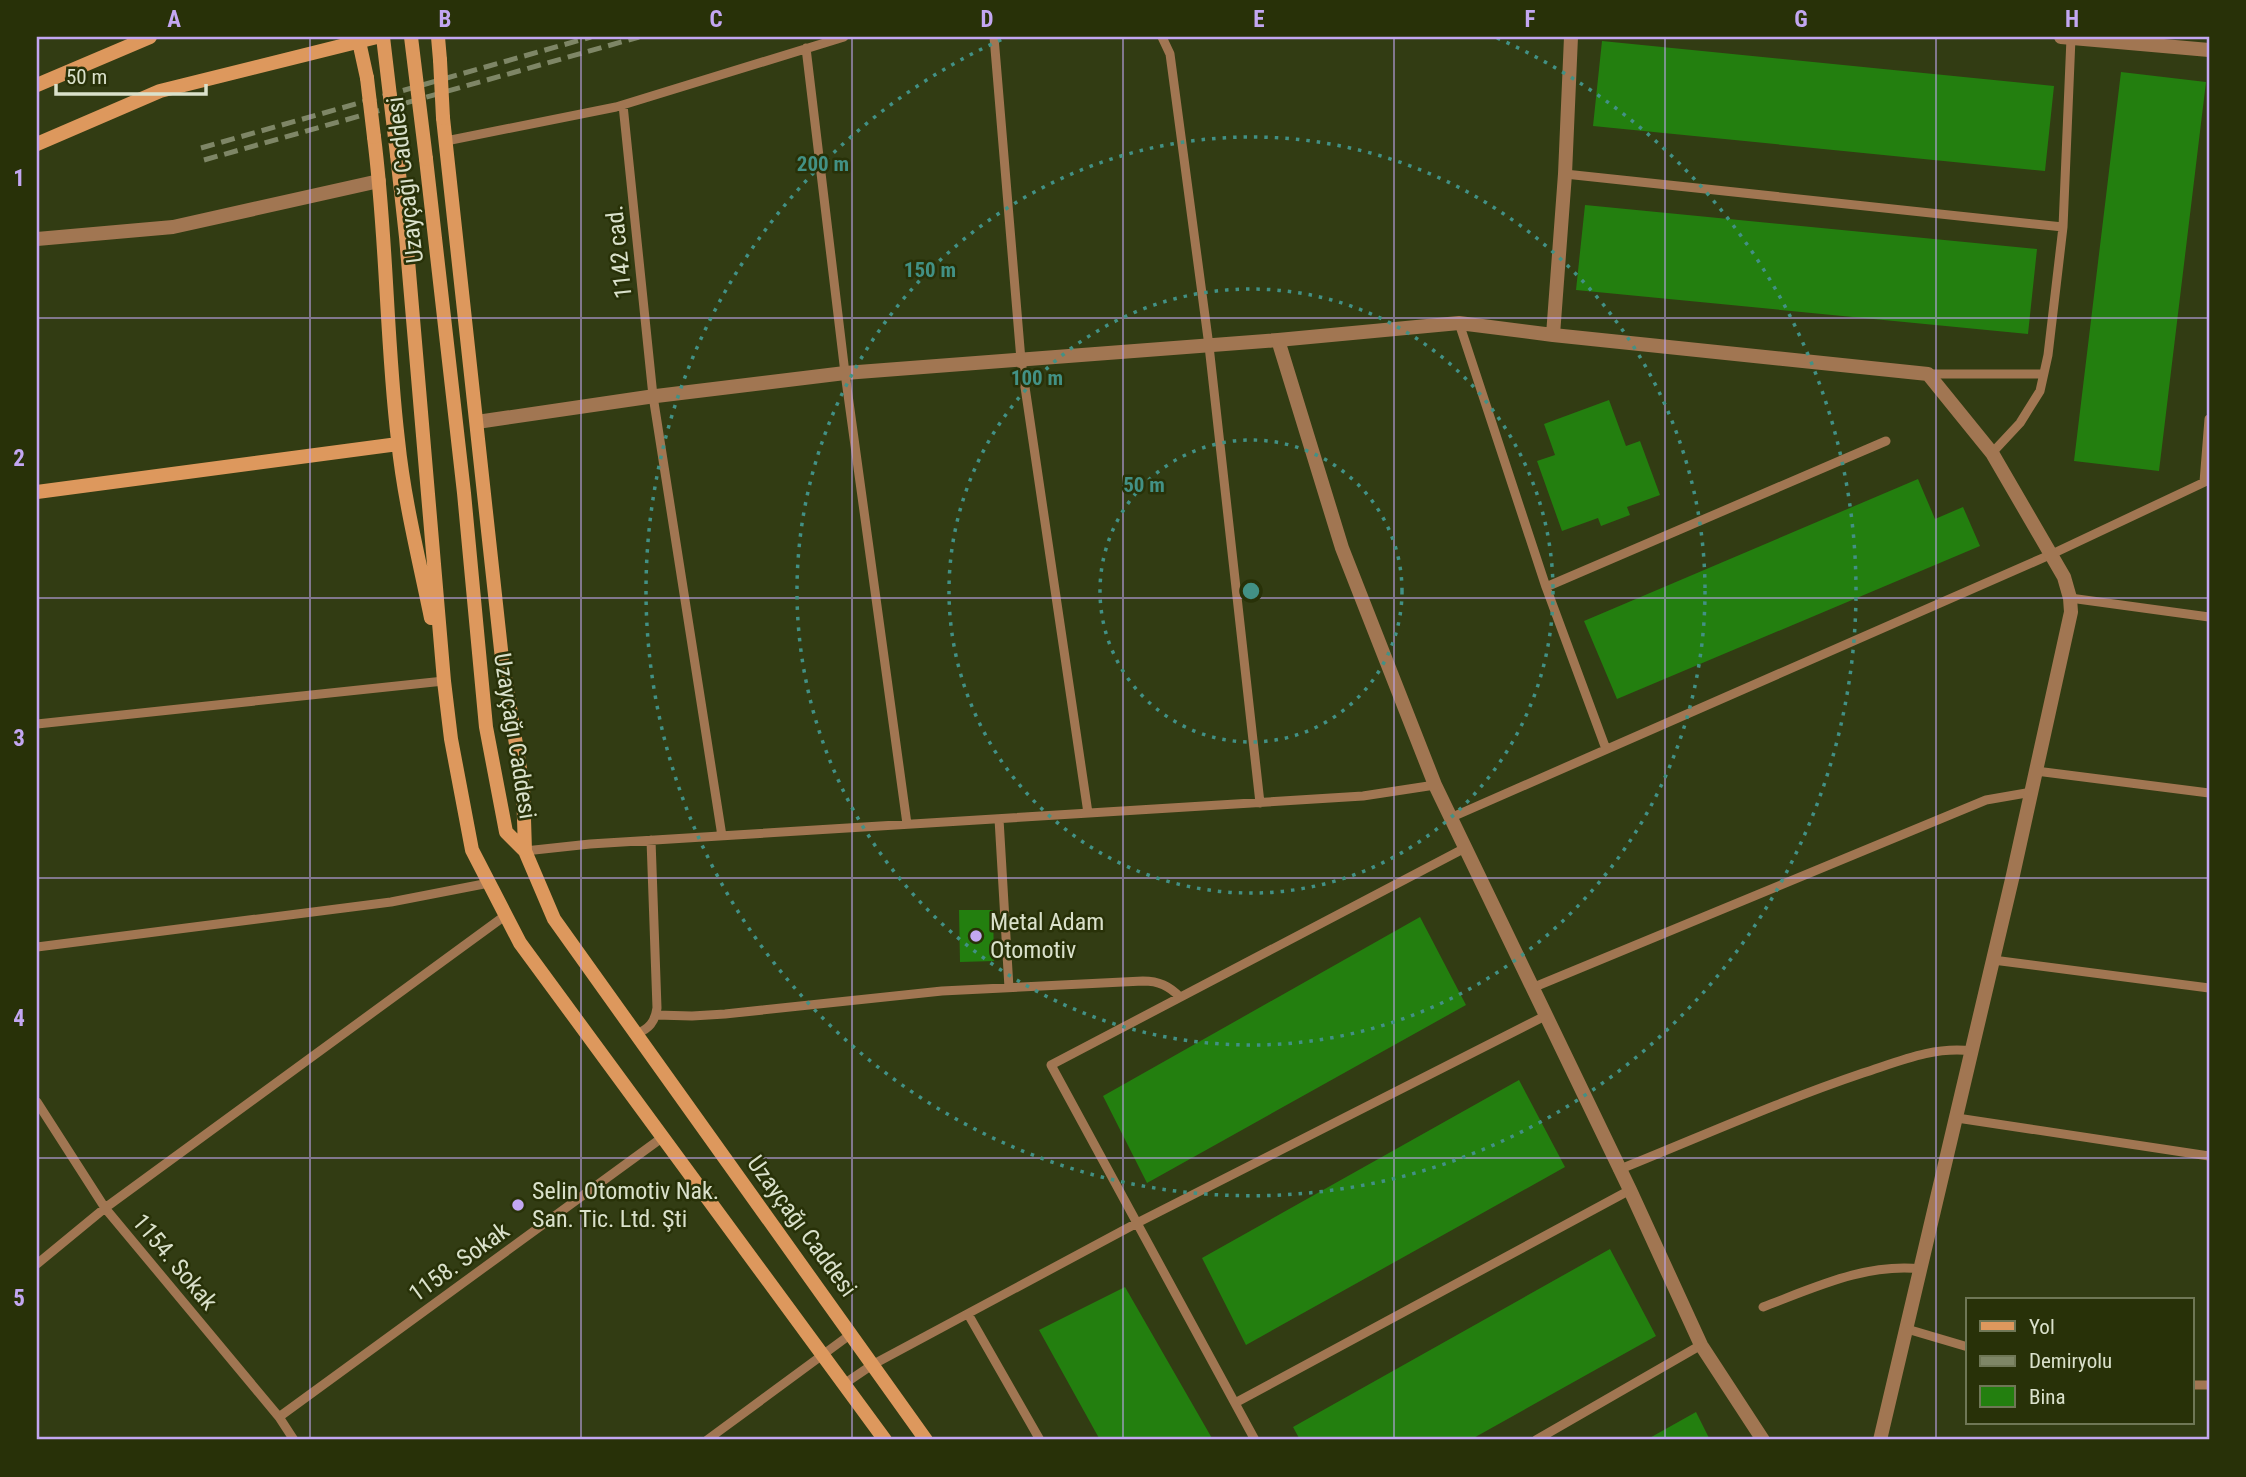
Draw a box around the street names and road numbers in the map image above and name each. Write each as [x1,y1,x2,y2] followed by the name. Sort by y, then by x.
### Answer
[381,95,429,265] street label: Uzayçağı Caddesi
[600,204,638,300] street label: 1142 cad.
[488,651,542,821] street label: Uzayçağı Caddesi
[741,1150,863,1302] street label: Uzayçağı Caddesi
[127,1208,223,1316] street label: 1154. Sokak
[404,1216,515,1308] street label: 1158. Sokak

